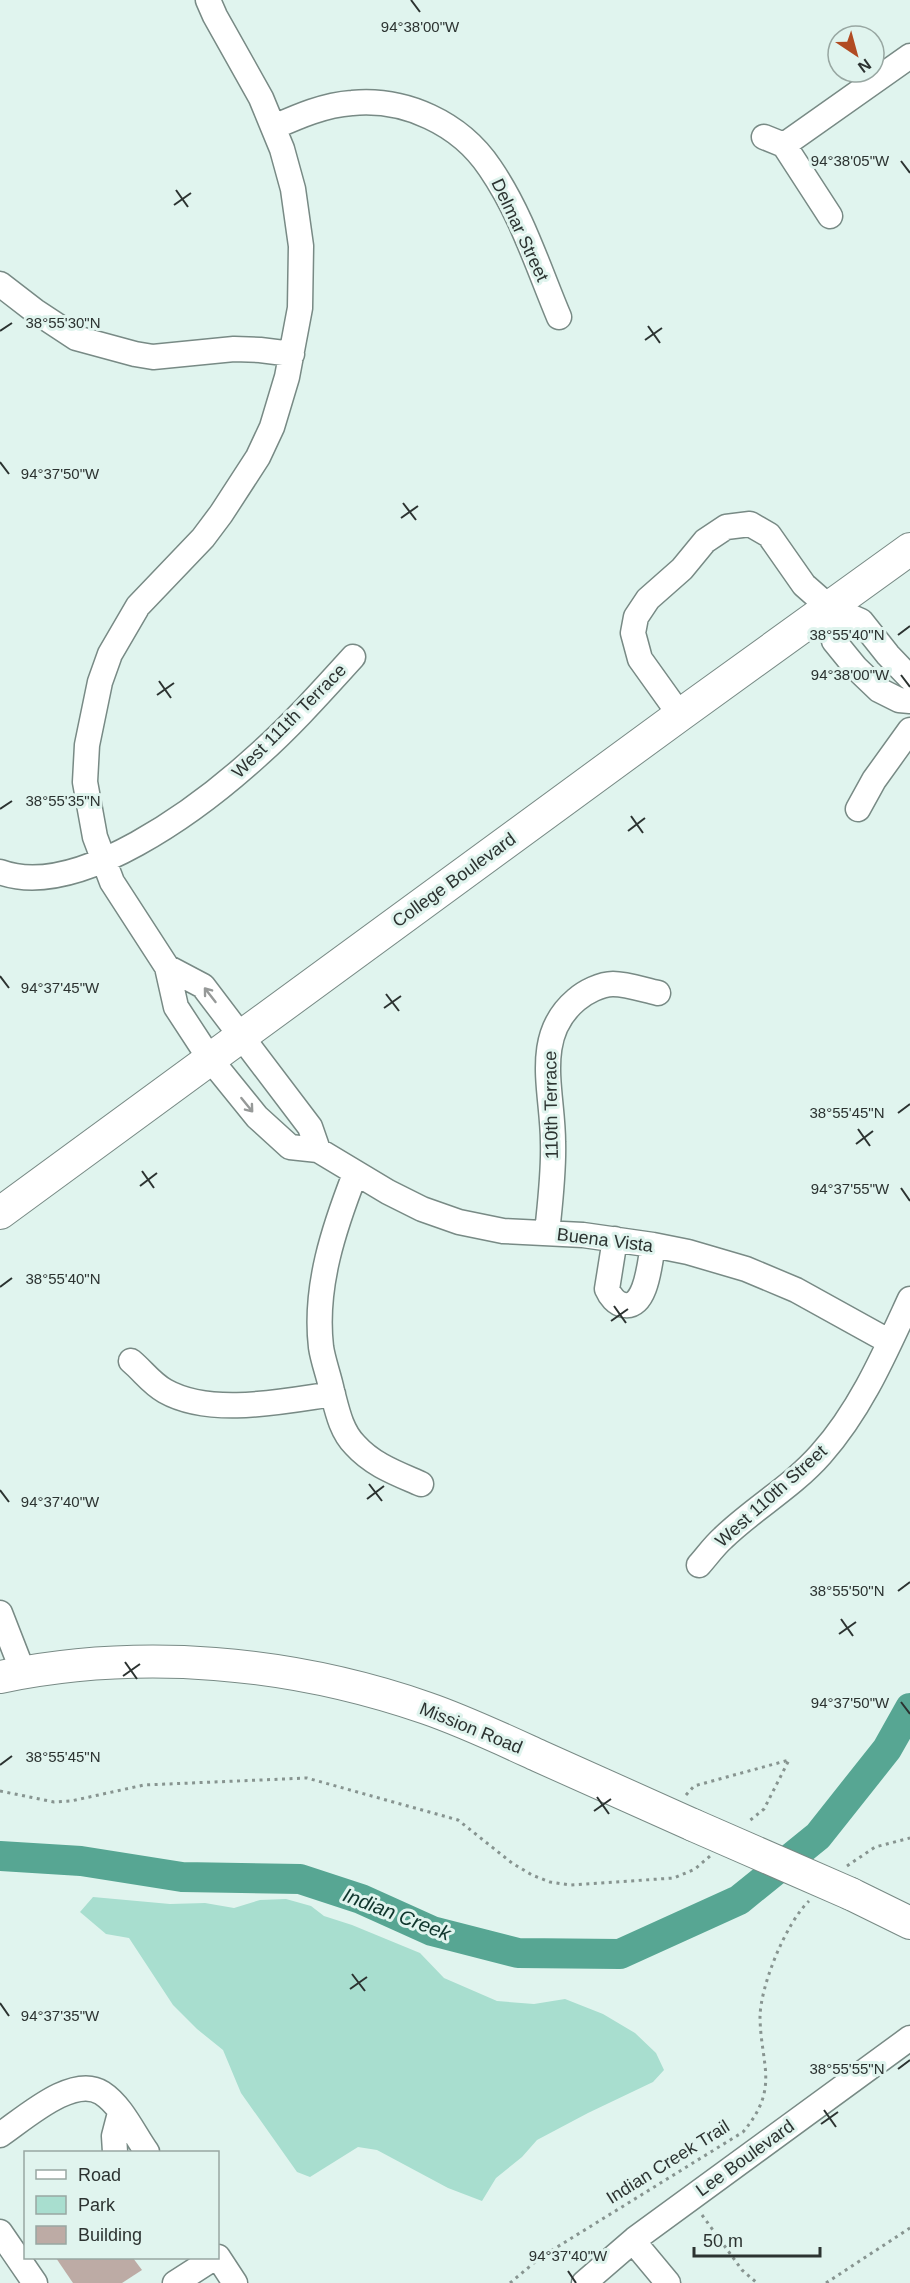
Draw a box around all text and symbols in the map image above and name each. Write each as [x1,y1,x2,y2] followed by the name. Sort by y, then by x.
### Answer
[381,18,460,35] text: 94°38'00"W
[826,24,886,84] north arrow
[855,55,874,76] text: N
[811,152,890,169] text: 94°38'05"W
[487,175,553,285] street label: Delmar Street
[25,314,101,331] text: 38°55'30"N
[21,465,100,482] text: 94°37'50"W
[809,626,885,643] text: 38°55'40"N
[228,660,350,782] street label: West 111th Terrace
[811,666,890,683] text: 94°38'00"W
[25,792,101,809] text: 38°55'35"N
[389,829,519,931] street label: College Boulevard
[21,979,100,996] text: 94°37'45"W
[204,987,217,1003] one-way arrow
[540,1051,562,1159] street label: 110th Terrace
[240,1097,253,1113] one-way arrow
[809,1104,885,1121] text: 38°55'45"N
[811,1180,890,1197] text: 94°37'55"W
[556,1224,655,1256] street label: Buena Vista
[25,1270,101,1287] text: 38°55'40"N
[711,1441,831,1551] street label: West 110th Street
[21,1493,100,1510] text: 94°37'40"W
[809,1582,885,1599] text: 38°55'50"N
[811,1694,890,1711] text: 94°37'50"W
[417,1698,525,1758] street label: Mission Road
[25,1748,101,1765] text: 38°55'45"N
[340,1883,455,1945] water label: Indian Creek
[21,2007,100,2024] text: 94°37'35"W
[809,2060,885,2077] text: 38°55'55"N
[603,2116,733,2208] street label: Indian Creek Trail
[692,2116,798,2200] street label: Lee Boulevard
[24,2151,219,2259] legend
[78,2165,121,2185] text: Road
[78,2195,116,2215] text: Park
[694,2220,820,2258] scale bar
[78,2225,142,2245] text: Building
[703,2231,743,2251] text: 50 m
[529,2247,608,2264] text: 94°37'40"W

